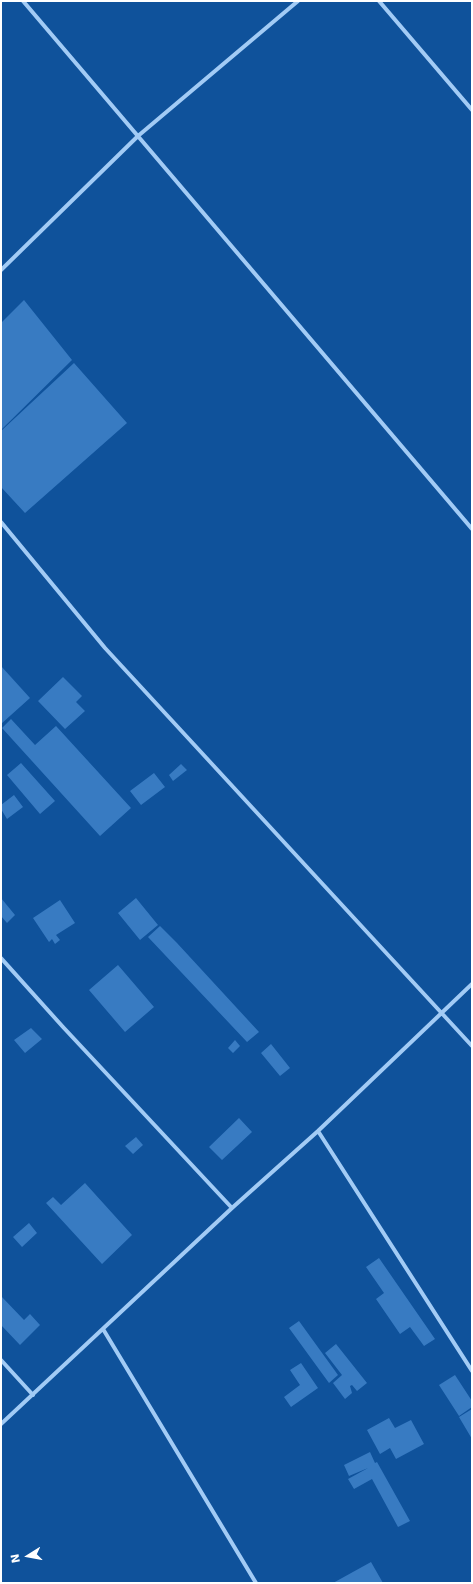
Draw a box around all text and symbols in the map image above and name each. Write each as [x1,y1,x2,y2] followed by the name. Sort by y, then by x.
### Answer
[8,1536,48,1576] north arrow
[8,1553,23,1564] text: N

